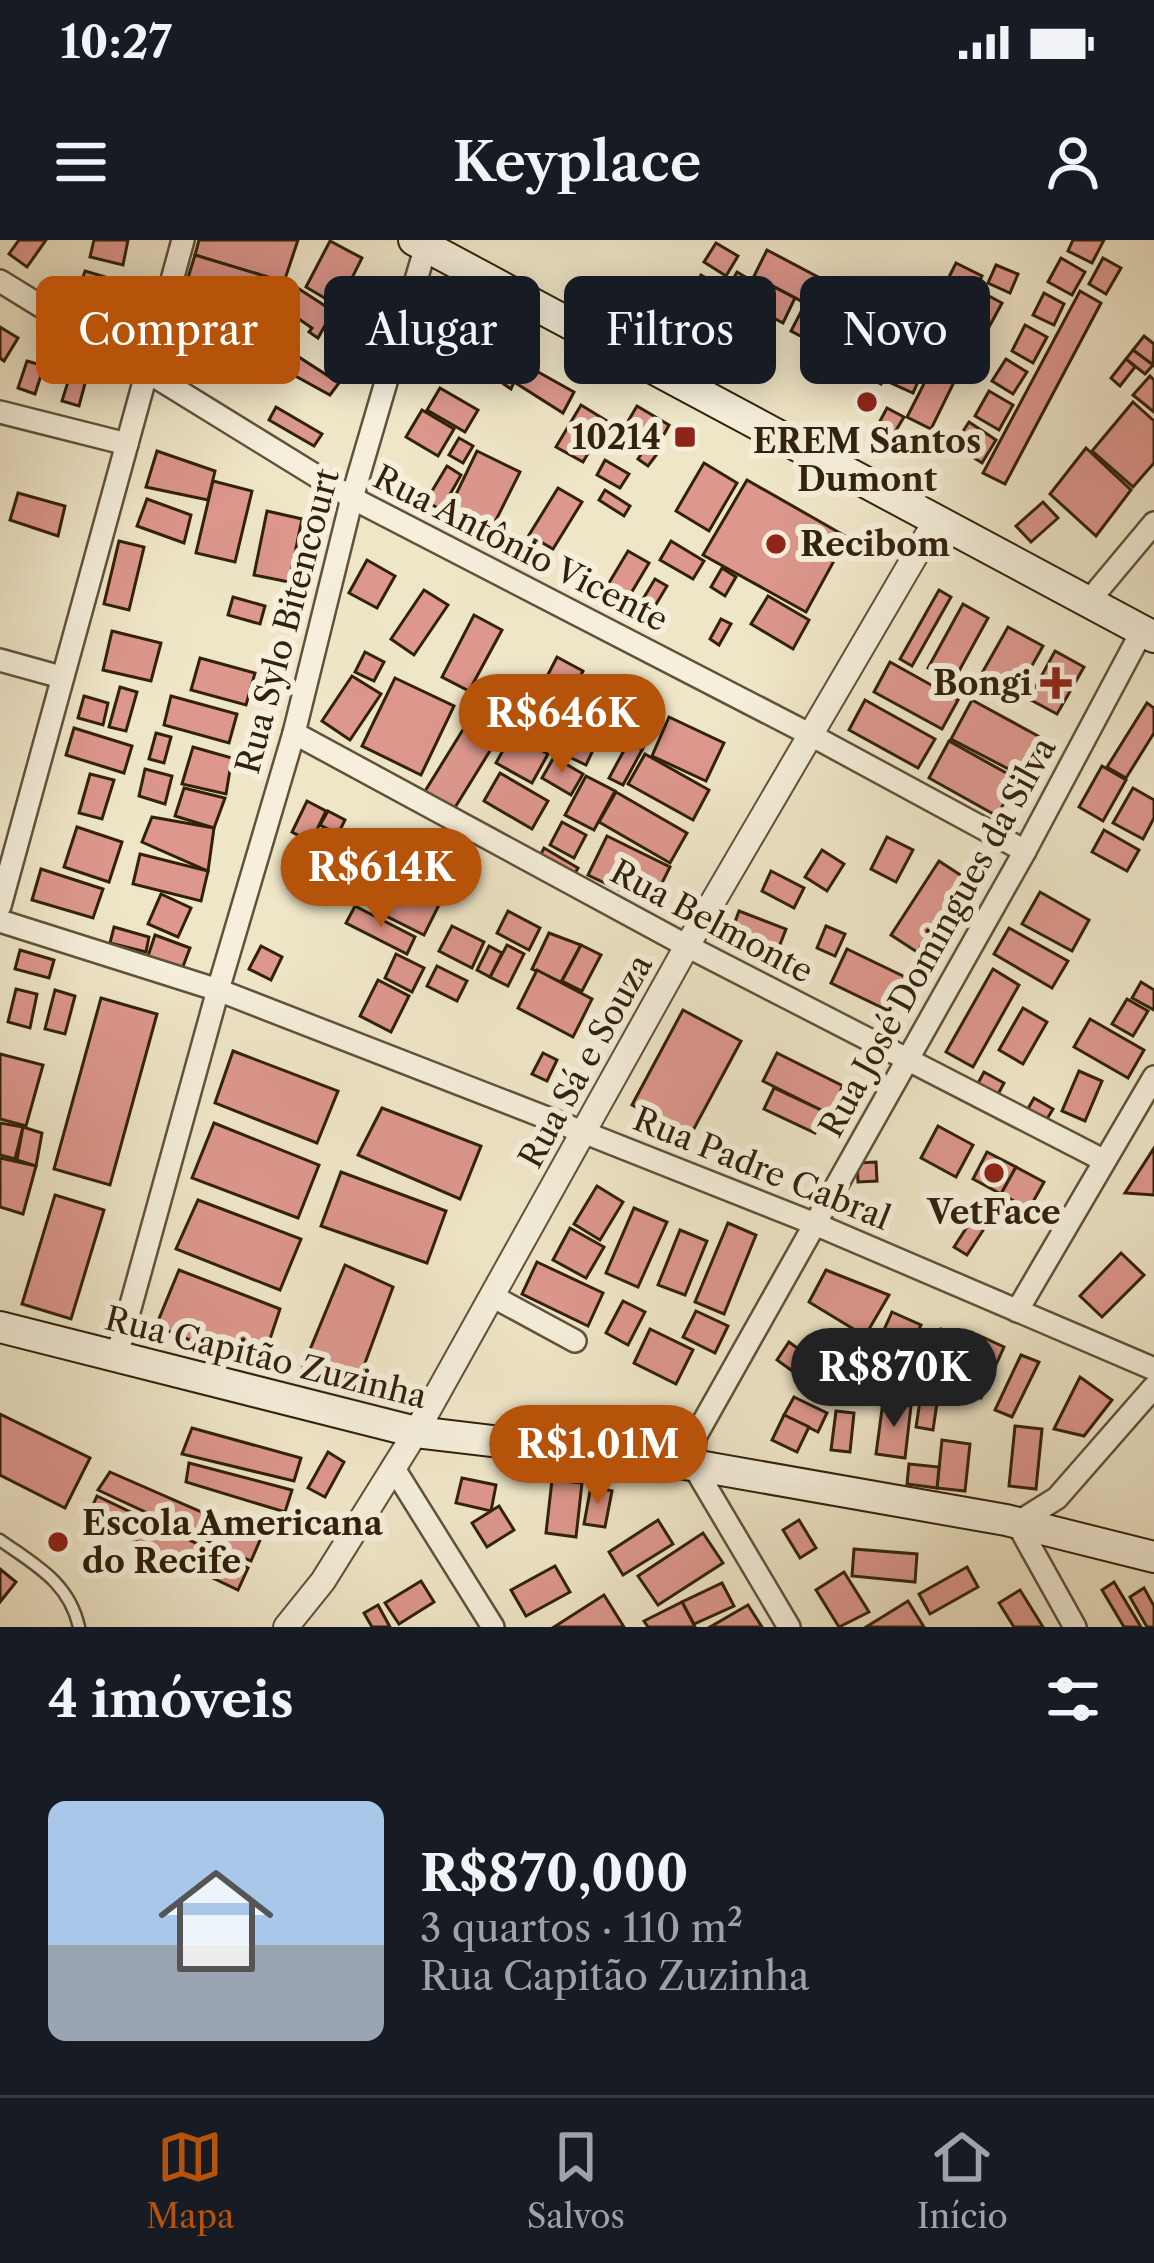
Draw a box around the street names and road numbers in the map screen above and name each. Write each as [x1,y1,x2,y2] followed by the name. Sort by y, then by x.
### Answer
[367,456,675,640] street label: Rua Antônio Vicente
[227,464,348,778] street label: Rua Sylo Bitencourt
[810,730,1065,1144] street label: Rua José Domingues da Silva
[604,851,820,992] street label: Rua Belmonte
[510,947,661,1175] street label: Rua Sá e Souza
[627,1098,896,1239] street label: Rua Padre Cabral
[101,1298,431,1417] street label: Rua Capitão Zuzinha

